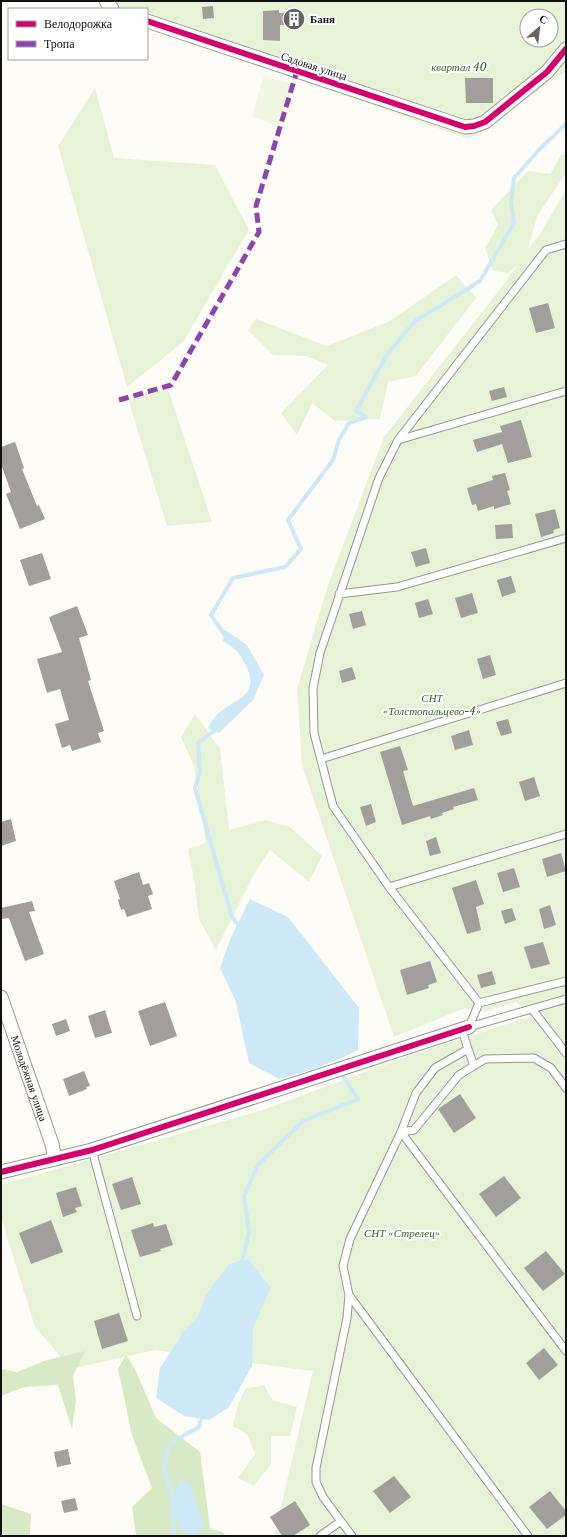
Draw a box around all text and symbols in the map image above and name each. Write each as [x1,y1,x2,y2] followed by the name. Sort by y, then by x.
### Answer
[281,6,307,32] building icon: Баня
[8,8,148,60] legend
[519,8,559,48] north arrow
[537,11,551,27] text: С
[310,12,335,26] place label: Баня
[44,16,113,31] text: Велодорожка
[44,36,75,51] text: Тропа
[279,49,349,83] street label: Садовая улица
[431,60,487,74] park label: квартал 40
[383,691,481,718] park label: СНТ «Толстопальцево-4»
[8,1033,51,1123] street label: Молодёжная улица
[364,1226,440,1240] park label: СНТ «Стрелец»

